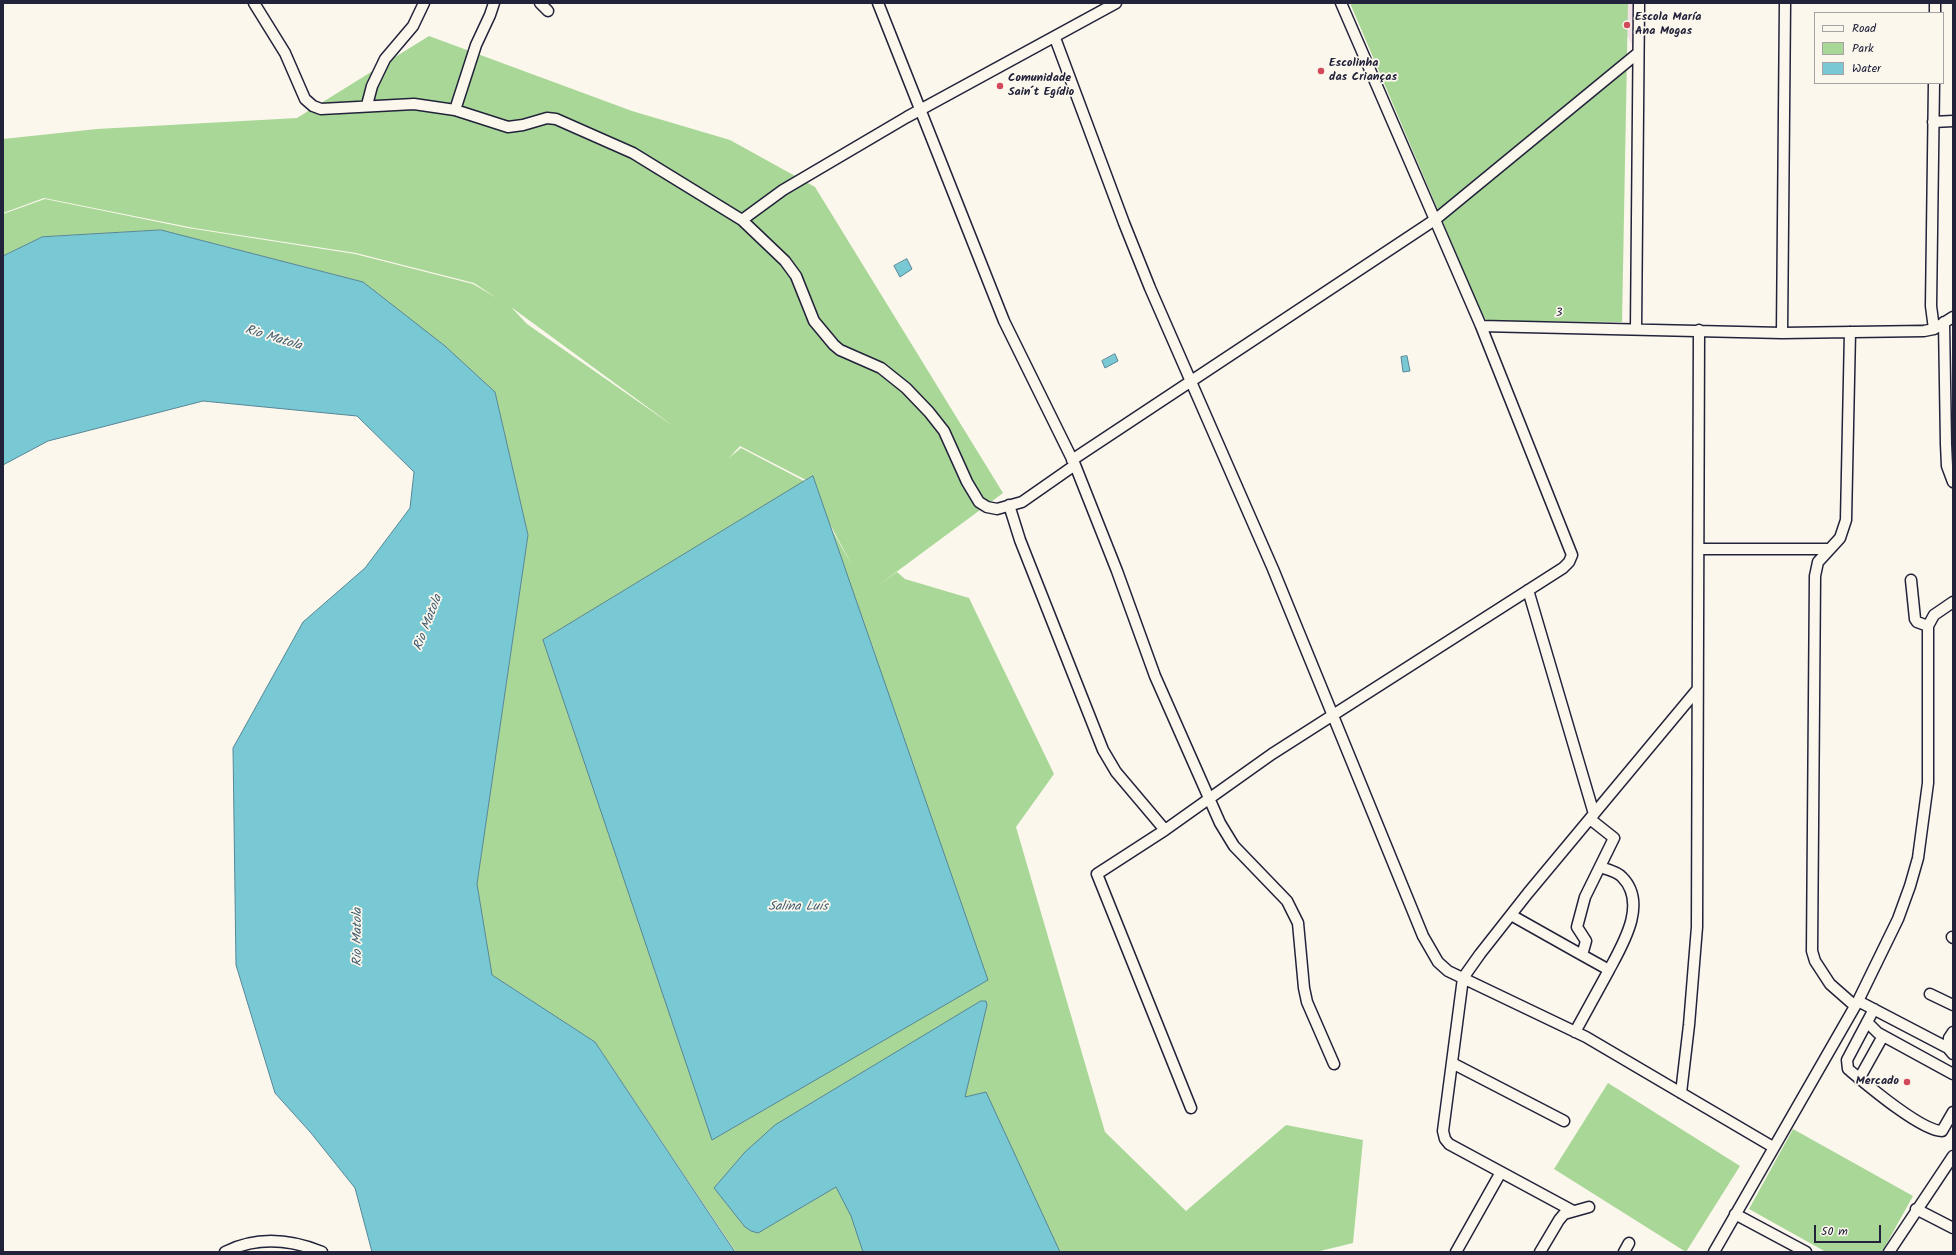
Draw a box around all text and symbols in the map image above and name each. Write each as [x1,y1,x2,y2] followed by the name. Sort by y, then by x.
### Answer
[1635,11,1701,39] place label: Escola María Ana Mogas
[1814,12,1944,84] legend
[1852,19,1876,38] text: Road
[1622,20,1632,30] marker: Escola María Ana Mogas
[1852,39,1874,58] text: Park
[1329,57,1397,85] place label: Escolinha das Crianças
[1852,59,1881,78] text: Water
[1316,66,1326,76] marker: Escolinha das Crianças
[1008,72,1074,100] place label: Comunidade Sain´t Egídio
[995,81,1005,91] marker: Comunidade Sain´t Egídio
[1555,307,1563,321] street label: 3
[243,323,303,355] water label: Rio Matola
[411,593,447,653] water label: Rio Matola
[768,900,828,916] water label: Salina Luís
[351,908,367,966] water label: Rio Matola
[1856,1075,1899,1089] place label: Mercado
[1902,1077,1912,1087] marker: Mercado
[1816,1217,1883,1243] scale bar
[1821,1222,1848,1241] text: 50 m

